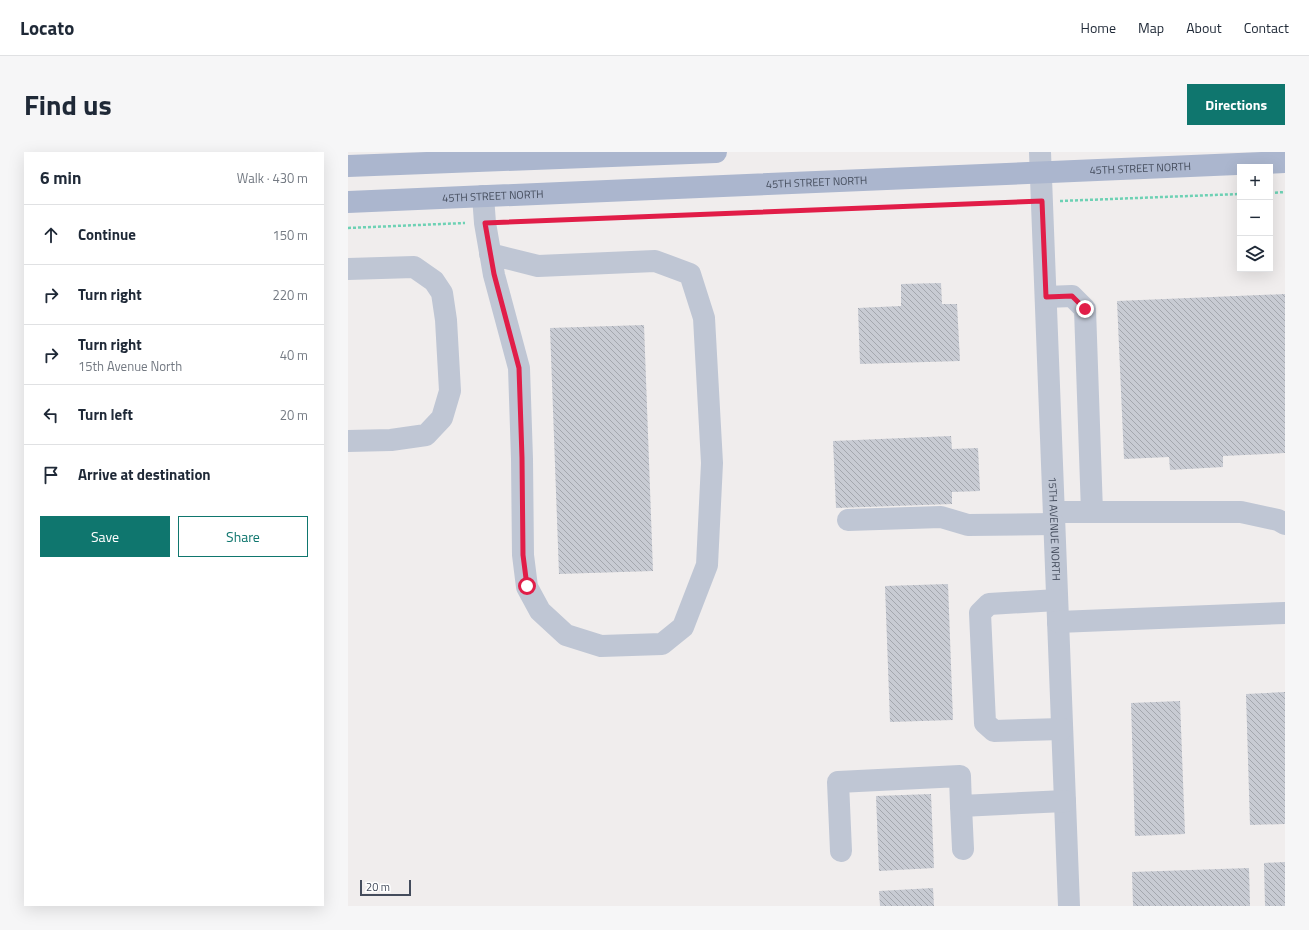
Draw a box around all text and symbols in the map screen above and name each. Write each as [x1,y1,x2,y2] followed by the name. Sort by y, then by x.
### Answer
[20,13,74,42] text: Locato
[1081,17,1116,38] text: Home
[1138,17,1164,38] text: Map
[1186,17,1222,38] text: About
[1244,17,1289,38] text: Contact
[24,83,112,126] text: Find us
[1187,84,1285,125] button: Directions
[1089,158,1191,178] street label: 45TH STREET NORTH
[1237,164,1273,272] map controls
[1237,164,1273,200] button: +
[40,165,81,191] text: 6 min
[237,168,308,188] text: Walk · 430 m
[765,172,868,192] street label: 45TH STREET NORTH
[442,186,544,206] street label: 45TH STREET NORTH
[1237,200,1273,236] button: −
[78,223,136,246] text: Continue
[40,224,62,246] icon: ahead
[272,225,308,245] text: 150 m
[1237,236,1273,272] button: layers
[78,283,142,306] text: Turn right
[40,284,62,306] icon: right
[272,285,308,305] text: 220 m
[1076,300,1094,318] route end
[78,333,142,356] text: Turn right
[40,344,62,366] icon: right
[280,345,308,365] text: 40 m
[78,356,182,376] text: 15th Avenue North
[78,403,133,426] text: Turn left
[40,404,62,426] icon: left
[280,405,308,425] text: 20 m
[78,463,211,486] text: Arrive at destination
[40,464,62,486] icon: arrive
[1044,476,1064,581] street label: 15TH AVENUE NORTH
[40,516,170,557] button: Save
[178,516,308,557] button: Share
[518,577,536,595] route start
[360,878,411,897] scale bar
[366,879,390,895] text: 20 m

